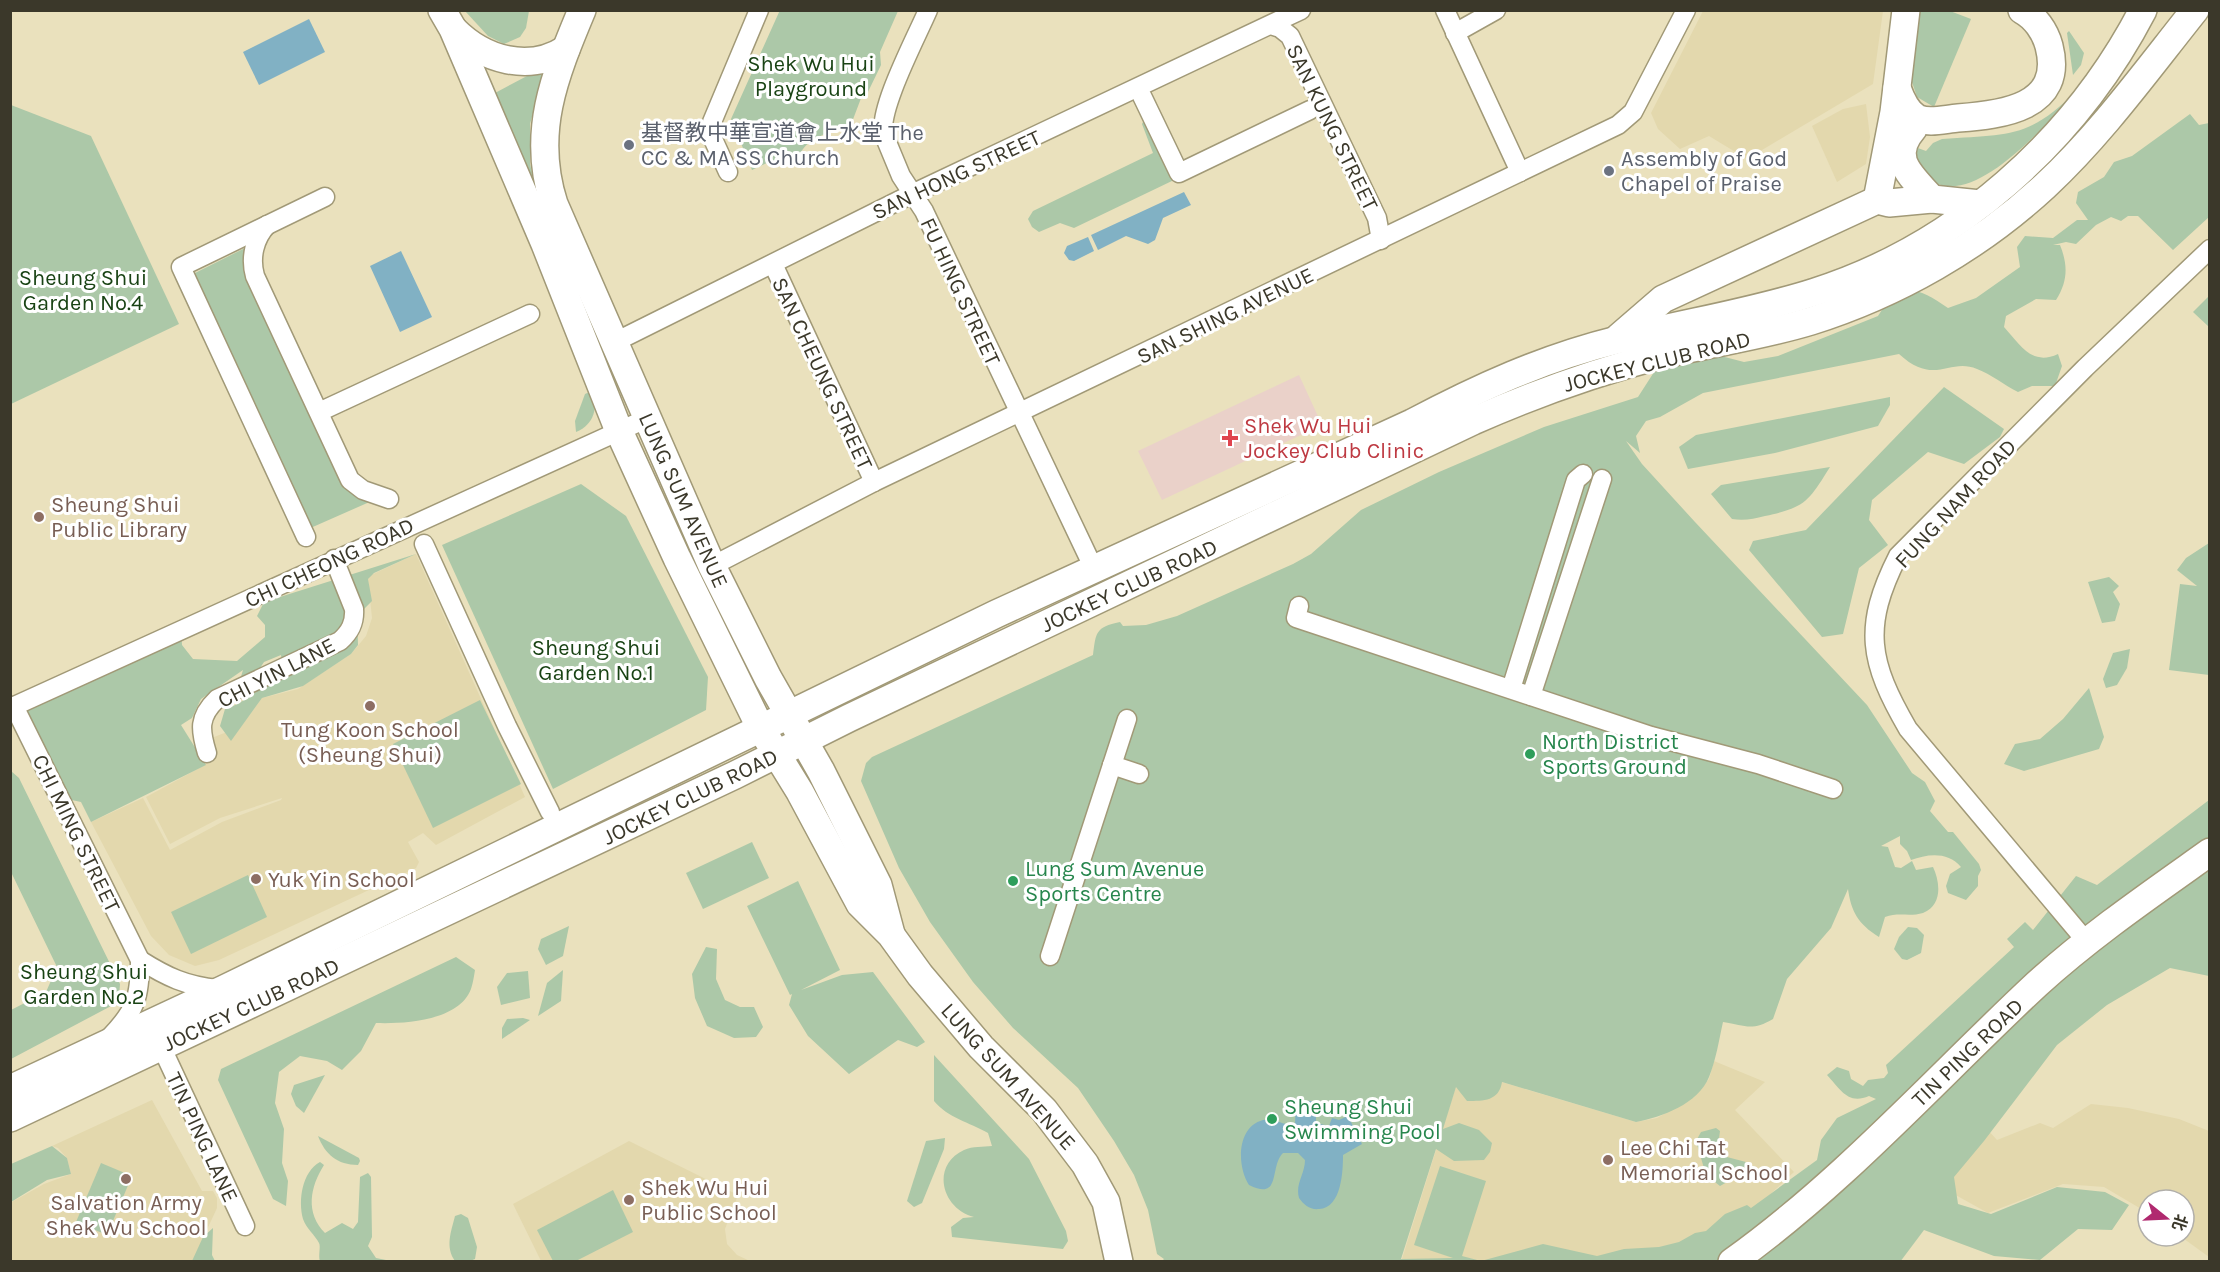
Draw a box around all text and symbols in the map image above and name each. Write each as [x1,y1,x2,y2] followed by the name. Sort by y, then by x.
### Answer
[1281,40,1384,215] street label: SAN KUNG STREET
[747,51,875,102] park label: Shek Wu Hui Playground
[641,120,924,171] place label: 基督教中華宣道會上水堂 The CC & MA SS Church
[868,124,1045,225] street label: SAN HONG STREET
[622,138,636,152] marker: 基督教中華宣道會上水堂 The CC & MA SS Church
[1621,146,1787,197] place label: Assembly of God Chapel of Praise
[1602,164,1616,178] marker: Assembly of God Chapel of Praise
[915,213,1006,369] street label: FU HING STREET
[1133,262,1318,370] street label: SAN SHING AVENUE
[19,265,147,316] park label: Sheung Shui Garden No.4
[766,273,878,474] street label: SAN CHEUNG STREET
[1561,326,1753,398] street label: JOCKEY CLUB ROAD
[633,409,733,592] street label: LUNG SUM AVENUE
[1244,413,1424,464] place label: Shek Wu Hui Jockey Club Clinic
[1221,429,1239,447] marker: Shek Wu Hui Jockey Club Clinic
[1889,434,2022,574] street label: FUNG NAM ROAD
[51,492,187,543] place label: Sheung Shui Public Library
[32,510,46,524] marker: Sheung Shui Public Library
[241,512,418,613] street label: CHI CHEONG ROAD
[1037,534,1222,638] street label: JOCKEY CLUB ROAD
[213,632,340,714] street label: CHI YIN LANE
[532,635,660,686] park label: Sheung Shui Garden No.1
[363,699,377,713] marker: Tung Koon School (Sheung Shui)
[281,717,459,768] place label: Tung Koon School (Sheung Shui)
[1542,729,1687,780] place label: North District Sports Ground
[599,743,782,851] street label: JOCKEY CLUB ROAD
[1523,747,1537,761] marker: North District Sports Ground
[27,750,126,917] street label: CHI MING STREET
[1025,856,1204,907] place label: Lung Sum Avenue Sports Centre
[268,867,415,893] place label: Yuk Yin School
[249,872,263,886] marker: Yuk Yin School
[1006,874,1020,888] marker: Lung Sum Avenue Sports Centre
[159,953,344,1057] street label: JOCKEY CLUB ROAD
[20,959,148,1010] park label: Sheung Shui Garden No.2
[1906,993,2029,1112] street label: TIN PING ROAD
[935,998,1081,1156] street label: LUNG SUM AVENUE
[161,1068,244,1207] street label: TIN PING LANE
[1284,1094,1441,1145] place label: Sheung Shui Swimming Pool
[1265,1112,1279,1126] marker: Sheung Shui Swimming Pool
[1620,1135,1789,1186] place label: Lee Chi Tat Memorial School
[1601,1153,1615,1167] marker: Lee Chi Tat Memorial School
[119,1172,133,1186] marker: Salvation Army Shek Wu School
[641,1175,777,1226] place label: Shek Wu Hui Public School
[2136,1188,2196,1248] north arrow
[45,1190,207,1241] place label: Salvation Army Shek Wu School
[622,1193,636,1207] marker: Shek Wu Hui Public School
[2168,1212,2191,1233] text: 北

